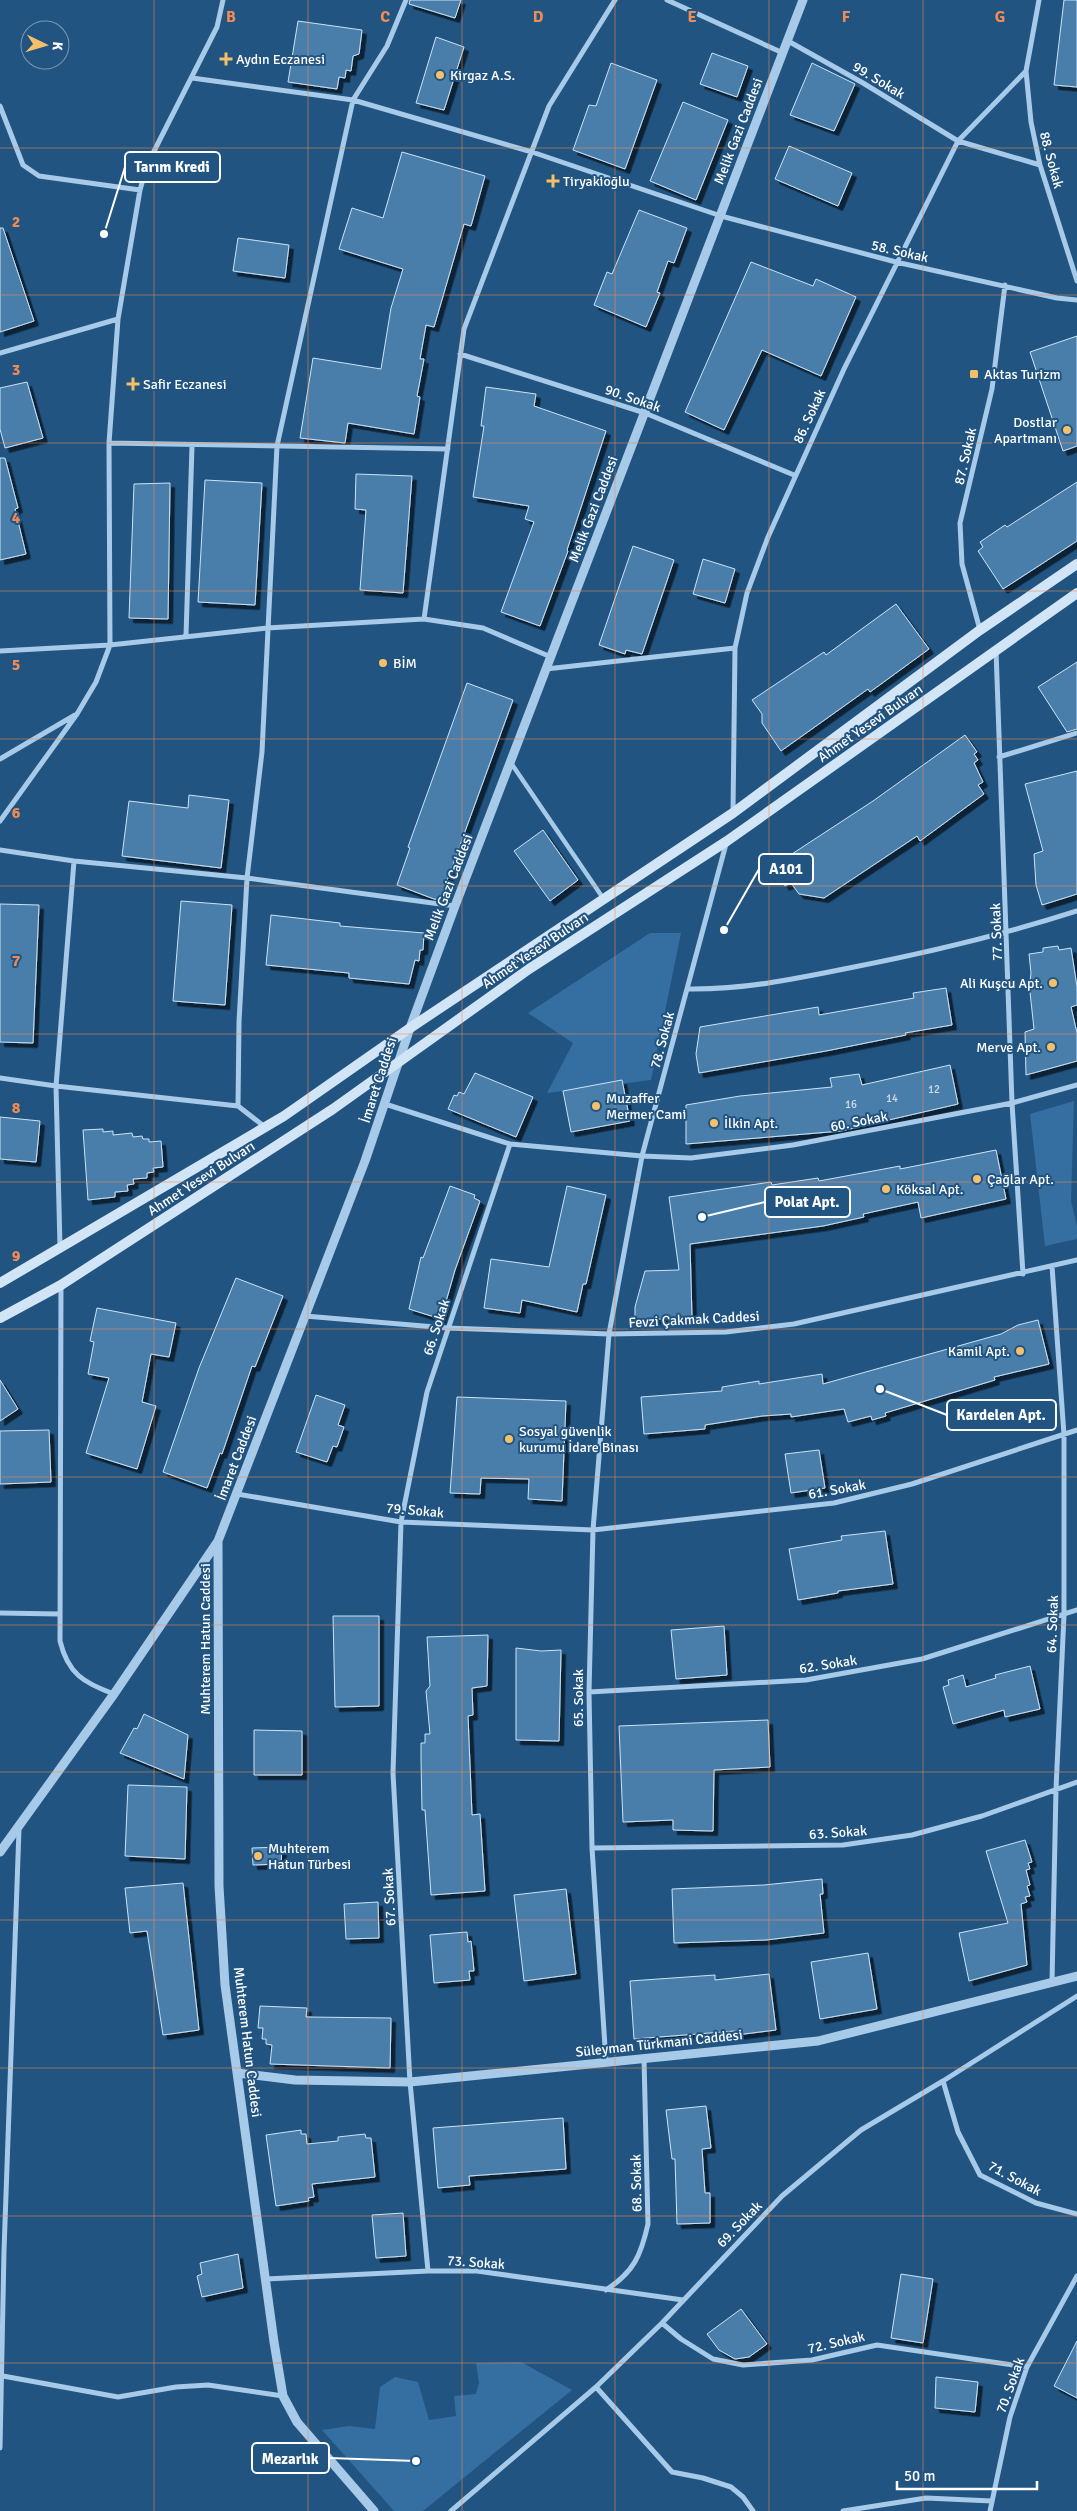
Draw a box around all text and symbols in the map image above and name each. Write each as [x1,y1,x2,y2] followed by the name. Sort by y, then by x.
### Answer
[226,7,236,27] text: B
[380,7,390,27] text: C
[533,7,544,27] text: D
[687,7,697,27] text: E
[842,7,851,27] text: F
[995,7,1005,27] text: G
[20,20,70,70] north arrow
[49,41,66,51] text: K
[236,51,325,68] place label: Aydın Eczanesi
[220,53,232,65] marker: Aydın Eczanesi
[849,58,908,103] street label: 99. Sokak
[450,67,515,84] place label: Kirgaz A.S.
[434,69,446,81] marker: Kirgaz A.S.
[710,76,767,187] street label: Melik Gazi Caddesi
[1036,130,1067,190] street label: 88. Sokak
[125,152,220,182] callout: Tarım Kredi
[134,158,210,176] text: Tarım Kredi
[563,173,630,190] place label: Tiryakioğlu
[547,175,559,187] marker: Tiryakioğlu
[12,212,20,232] text: 2
[870,237,930,266] street label: 58. Sokak
[12,360,20,380] text: 3
[984,366,1061,383] place label: Aktas Turizm
[968,368,980,380] marker: Aktas Turizm
[143,376,227,393] place label: Safir Eczanesi
[127,378,139,390] marker: Safir Eczanesi
[603,381,663,416] street label: 90. Sokak
[789,386,829,446] street label: 86. Sokak
[994,414,1058,447] place label: Dostlar Apartmanı
[1061,424,1073,436] marker: Dostlar Apartmanı
[951,426,980,486] street label: 87. Sokak
[565,454,622,565] street label: Melik Gazi Caddesi
[12,508,21,528] text: 4
[12,655,20,675] text: 5
[393,655,417,672] place label: BİM
[377,657,389,669] marker: BİM
[814,681,926,766] street label: Ahmet Yesevi Bulvarı
[12,803,21,823] text: 6
[420,832,477,943] street label: Melik Gazi Caddesi
[759,854,813,884] callout: A101
[769,860,803,878] text: A101
[987,903,1006,961] street label: 77. Sokak
[479,909,592,992] street label: Ahmet Yesevi Bulvarı
[12,951,21,971] text: 7
[960,975,1043,992] place label: Ali Kuşcu Apt.
[1047,977,1059,989] marker: Ali Kuşcu Apt.
[647,1010,678,1070] street label: 78. Sokak
[357,1035,400,1125] street label: İmaret Caddesi
[976,1039,1041,1056] place label: Merve Apt.
[1045,1041,1057,1053] marker: Merve Apt.
[928,1083,940,1096] house number: 12
[606,1090,686,1123] place label: Muzaffer Mermer Cami
[886,1092,898,1105] house number: 14
[12,1098,21,1118] text: 8
[845,1098,857,1111] house number: 16
[590,1100,602,1112] marker: Muzaffer Mermer Cami
[829,1108,889,1135] street label: 60. Sokak
[724,1115,778,1132] place label: İlkin Apt.
[708,1117,720,1129] marker: İlkin Apt.
[145,1137,258,1219] street label: Ahmet Yesevi Bulvarı
[987,1171,1054,1188] place label: Çağlar Apt.
[971,1173,983,1185] marker: Çağlar Apt.
[896,1181,963,1198] place label: Köksal Apt.
[880,1183,892,1195] marker: Köksal Apt.
[765,1187,850,1217] callout: Polat Apt.
[774,1193,840,1211] text: Polat Apt.
[12,1246,21,1266] text: 9
[419,1297,454,1357] street label: 66. Sokak
[628,1308,760,1331] street label: Fevzi Çakmak Caddesi
[948,1343,1010,1360] place label: Kamil Apt.
[1014,1345,1026,1357] marker: Kamil Apt.
[947,1400,1056,1430] callout: Kardelen Apt.
[956,1406,1046,1424] text: Kardelen Apt.
[213,1413,260,1503] street label: İmaret Caddesi
[519,1423,639,1456] place label: Sosyal güvenlik kurumu İdare Binası
[503,1433,515,1445] marker: Sosyal güvenlik kurumu İdare Binası
[807,1476,867,1503] street label: 61. Sokak
[385,1499,445,1521] street label: 79. Sokak
[197,1563,214,1715] street label: Muhterem Hatun Caddesi
[1043,1595,1062,1653] street label: 64. Sokak
[798,1652,858,1677] street label: 62. Sokak
[570,1669,587,1727] street label: 65. Sokak
[808,1822,868,1843] street label: 63. Sokak
[268,1840,351,1873] place label: Muhterem Hatun Türbesi
[252,1850,264,1862] marker: Muhterem Hatun Türbesi
[379,1868,400,1926] street label: 67. Sokak
[230,1966,265,2118] street label: Muhterem Hatun Caddesi
[575,2026,743,2061] street label: Süleyman Türkmani Caddesi
[627,2154,646,2212] street label: 68. Sokak
[985,2157,1044,2200] street label: 71. Sokak
[713,2198,766,2251] street label: 69. Sokak
[446,2252,506,2273] street label: 73. Sokak
[806,2328,866,2357] street label: 72. Sokak
[993,2355,1028,2415] street label: 70. Sokak
[252,2443,329,2473] callout: Mezarlık
[261,2450,319,2468] text: Mezarlık
[897,2458,1037,2490] scale bar
[904,2467,935,2485] text: 50 m

